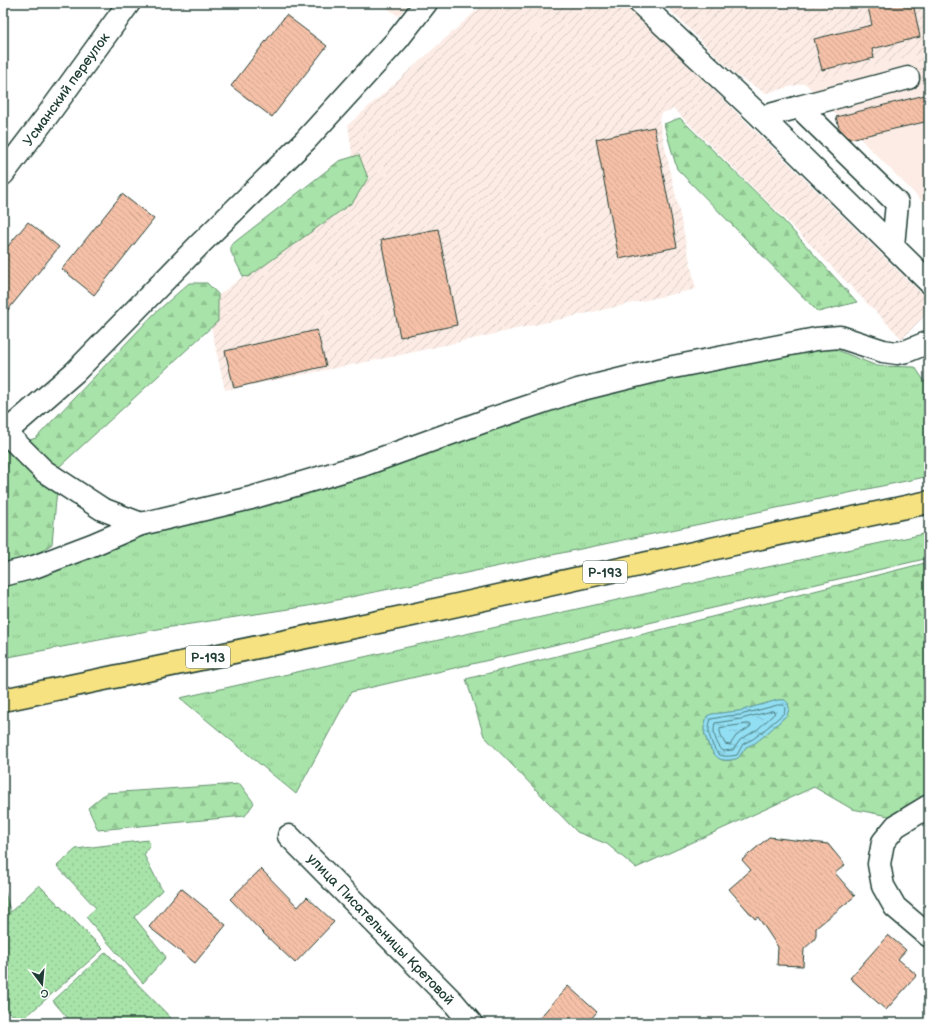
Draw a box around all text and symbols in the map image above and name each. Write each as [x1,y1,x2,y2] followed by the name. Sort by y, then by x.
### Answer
[20,29,114,149] street label: Усманский переулок
[583,561,627,583] road number: Р-193
[186,646,230,668] road number: Р-193
[304,850,458,1009] street label: улица Писательницы Кретовой
[22,964,62,1004] north arrow
[39,986,50,1001] text: С

